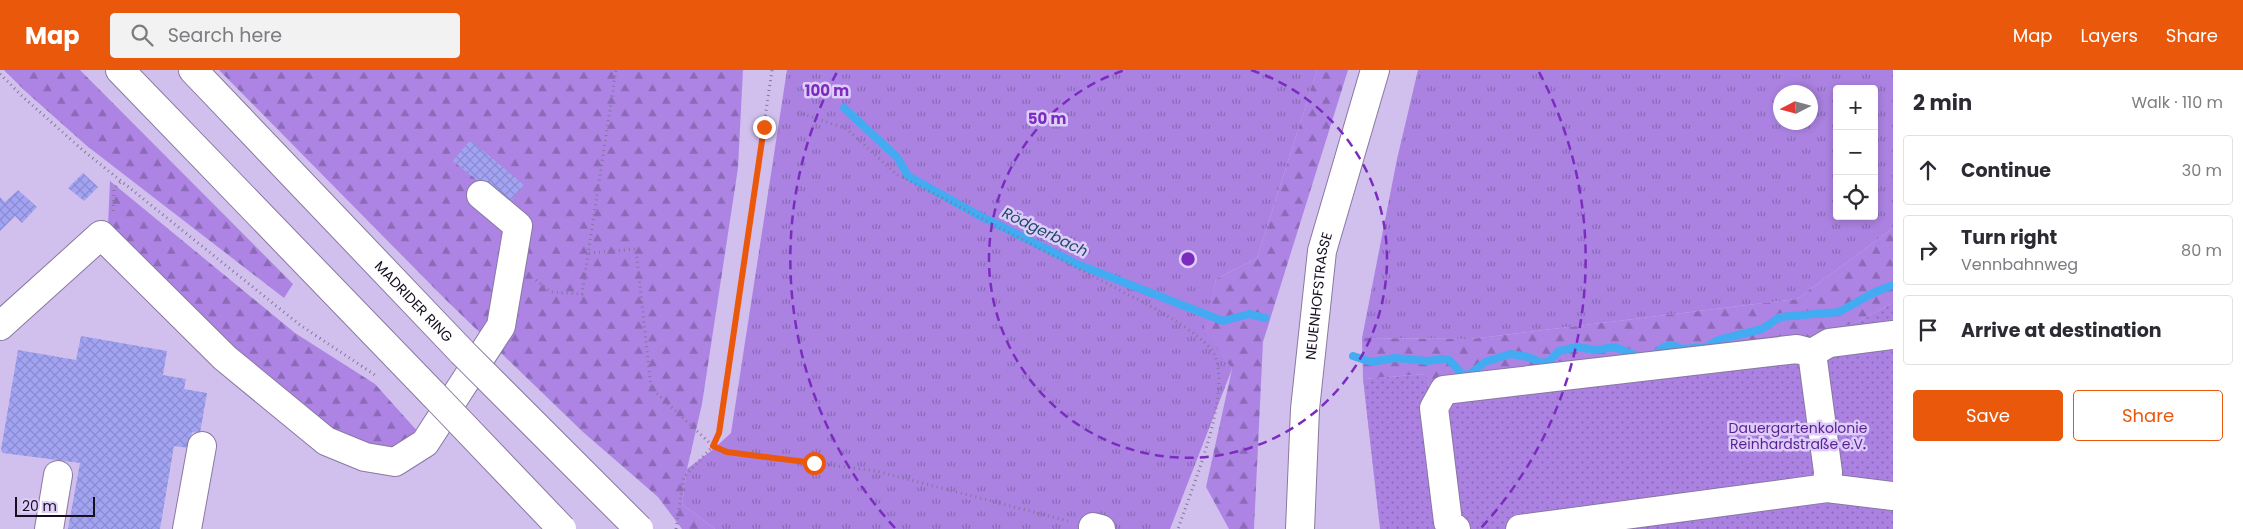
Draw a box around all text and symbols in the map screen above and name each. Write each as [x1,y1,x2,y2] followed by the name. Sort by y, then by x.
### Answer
[110,13,460,58] search box
[25,19,80,52] text: Map
[128,21,156,49] icon: search
[168,22,282,49] text: Search here
[2013,23,2053,48] text: Map
[2081,23,2138,48] text: Layers
[2166,23,2218,48] text: Share
[805,80,849,101] text: 100 m
[1773,85,1818,130] north arrow
[1833,85,1878,220] map controls
[1833,85,1878,130] button: +
[1913,88,1972,117] text: 2 min
[2131,91,2223,114] text: Walk · 110 m
[1028,108,1066,129] text: 50 m
[753,116,776,139] route end
[1833,130,1878,175] button: −
[1914,156,1942,184] icon: ahead
[1961,157,2051,184] text: Continue
[2182,159,2222,182] text: 30 m
[1833,175,1878,220] button: locate
[999,202,1092,261] water label: Rödgerbach
[1961,224,2057,251] text: Turn right
[1300,230,1337,361] street label: NEUENHOFSTRASSE
[1914,236,1942,264] icon: right
[2181,239,2222,262] text: 80 m
[1179,250,1197,268] centre of rings
[1961,253,2078,276] text: Vennbahnweg
[370,256,458,347] street label: MADRIDER RING
[1914,316,1942,344] icon: arrive
[1961,317,2162,344] text: Arrive at destination
[1913,390,2063,441] button: Save
[2073,390,2223,441] button: Share
[1729,418,1868,454] park label: Dauergartenkolonie Reinhardstraße e.V.
[803,452,826,475] route start
[15,494,95,517] scale bar
[22,496,57,516] text: 20 m

